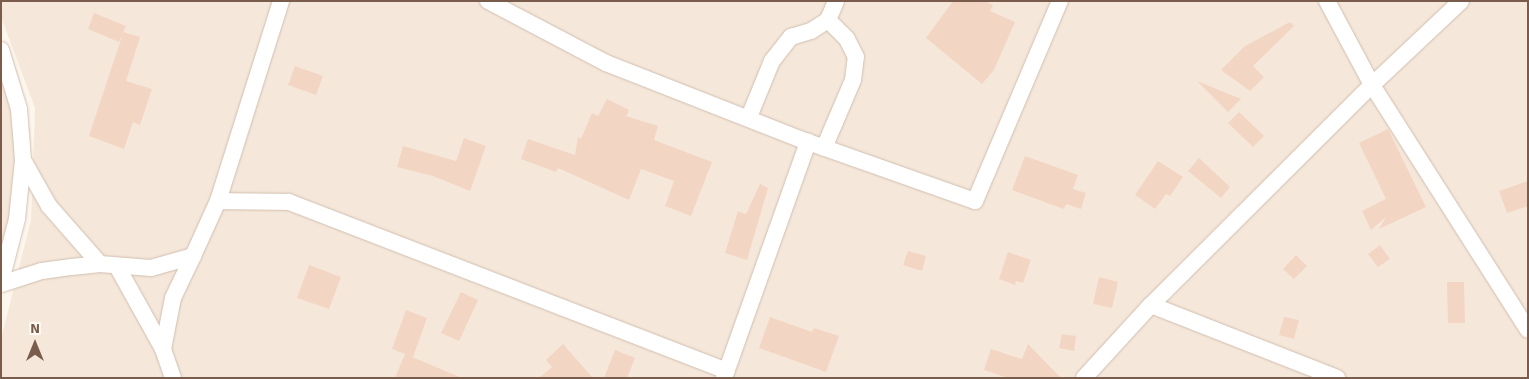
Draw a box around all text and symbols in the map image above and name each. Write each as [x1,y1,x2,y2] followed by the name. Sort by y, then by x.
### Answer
[10,319,60,369] north arrow
[30,320,40,337] text: N

